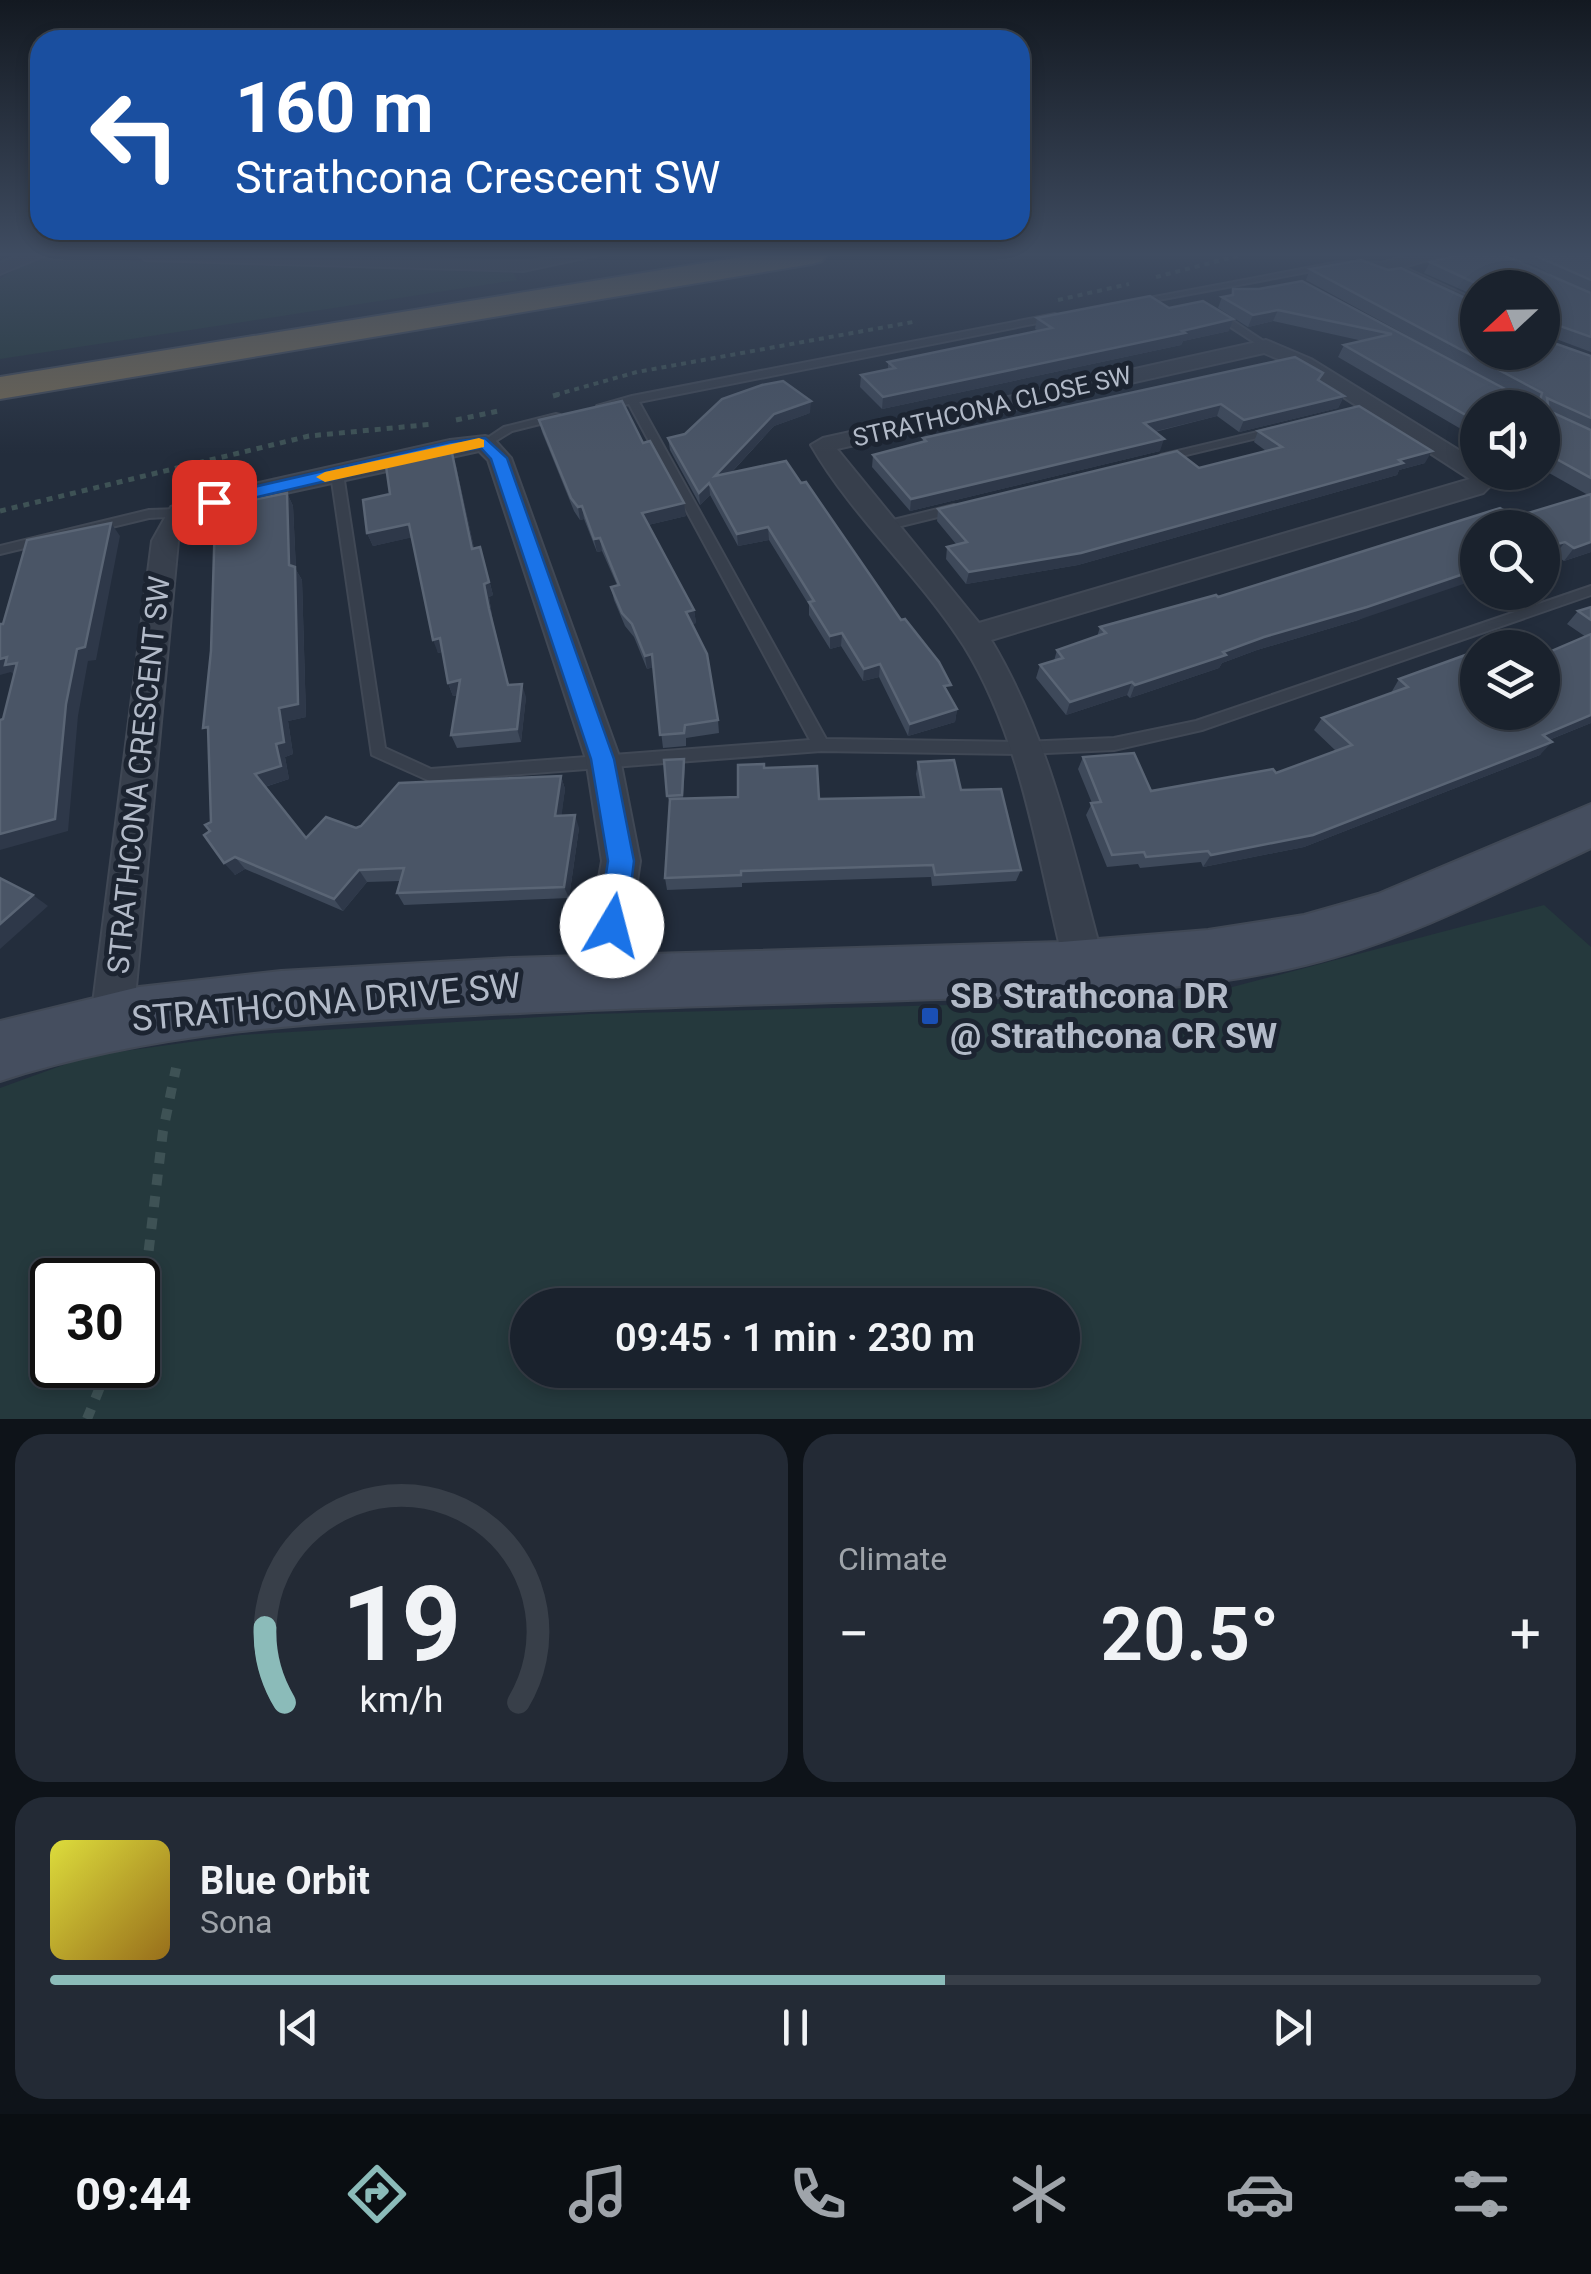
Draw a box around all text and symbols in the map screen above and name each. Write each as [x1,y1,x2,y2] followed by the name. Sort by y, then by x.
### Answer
[235,67,434,149] text: 160 m
[70,70,200,200] icon: left
[235,151,721,204] text: Strathcona Crescent SW
[1460,270,1560,370] north arrow
[1460,270,1560,730] map controls
[850,360,1134,453] street label: STRATHCONA CLOSE SW
[1460,390,1560,490] button: sound
[172,460,257,545] pin
[187,475,242,530] icon: arrive
[1460,510,1560,610] button: search
[100,574,177,976] street label: STRATHCONA CRESCENT SW
[1460,630,1560,730] button: layers
[560,874,664,978] position arrow
[130,965,522,1040] street label: STRATHCONA DRIVE SW
[950,976,1278,1057] place label: SB Strathcona DR @ Strathcona CR SW
[919,1005,941,1027] marker: SB Strathcona DR @ Strathcona CR SW
[30,1258,160,1388] speed limit sign: 30
[615,1316,975,1360] text: 09:45 · 1 min · 230 m
[838,1540,947,1578] text: Climate
[342,1564,461,1685] text: 19
[1100,1590,1279,1678] text: 20.5°
[838,1602,869,1666] text: −
[1510,1602,1541,1666] text: +
[360,1679,443,1721] text: km/h
[200,1859,370,1903] text: Blue Orbit
[200,1903,272,1941] text: Sona
[271,2000,326,2055] icon: previous
[768,2000,823,2055] icon: pause
[1265,2000,1320,2055] icon: next
[342,2159,412,2229] icon: directions
[563,2159,633,2229] icon: music
[783,2159,853,2229] icon: phone
[1004,2159,1074,2229] icon: climate
[1225,2159,1295,2229] icon: car
[1446,2159,1516,2229] icon: filters
[75,2168,191,2221] text: 09:44

